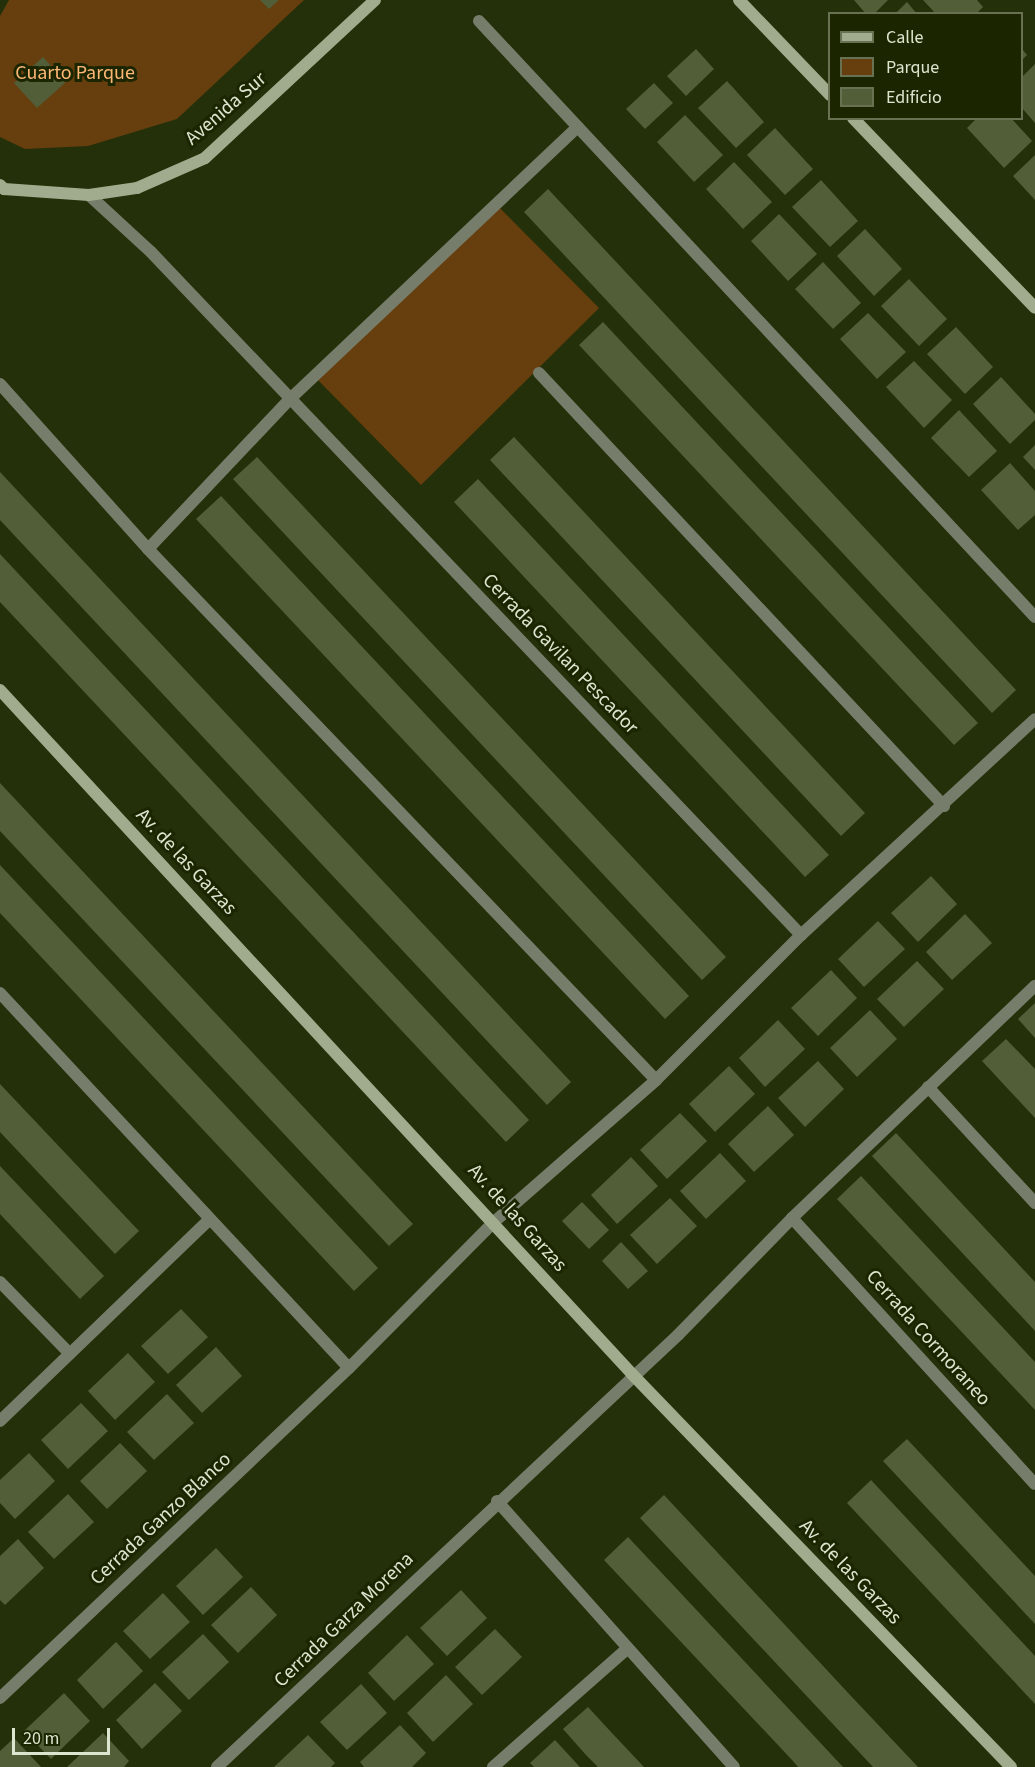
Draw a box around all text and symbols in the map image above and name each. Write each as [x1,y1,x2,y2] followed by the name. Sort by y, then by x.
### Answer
[828,12,1023,120] legend
[886,25,923,50] text: Calle
[886,55,939,80] text: Parque
[15,61,135,85] park label: Cuarto Parque
[181,67,271,151] street label: Avenida Sur
[886,85,942,110] text: Edificio
[477,569,643,739] street label: Cerrada Gavilan Pescador
[131,804,241,920] street label: Av. de las Garzas
[462,1159,572,1277] street label: Av. de las Garzas
[861,1265,995,1411] street label: Cerrada Cormoraneo
[86,1448,236,1590] street label: Cerrada Ganzo Blanco
[794,1514,906,1630] street label: Av. de las Garzas
[269,1547,419,1693] street label: Cerrada Garza Morena
[15,1716,112,1754] scale bar
[23,1726,59,1751] text: 20 m

